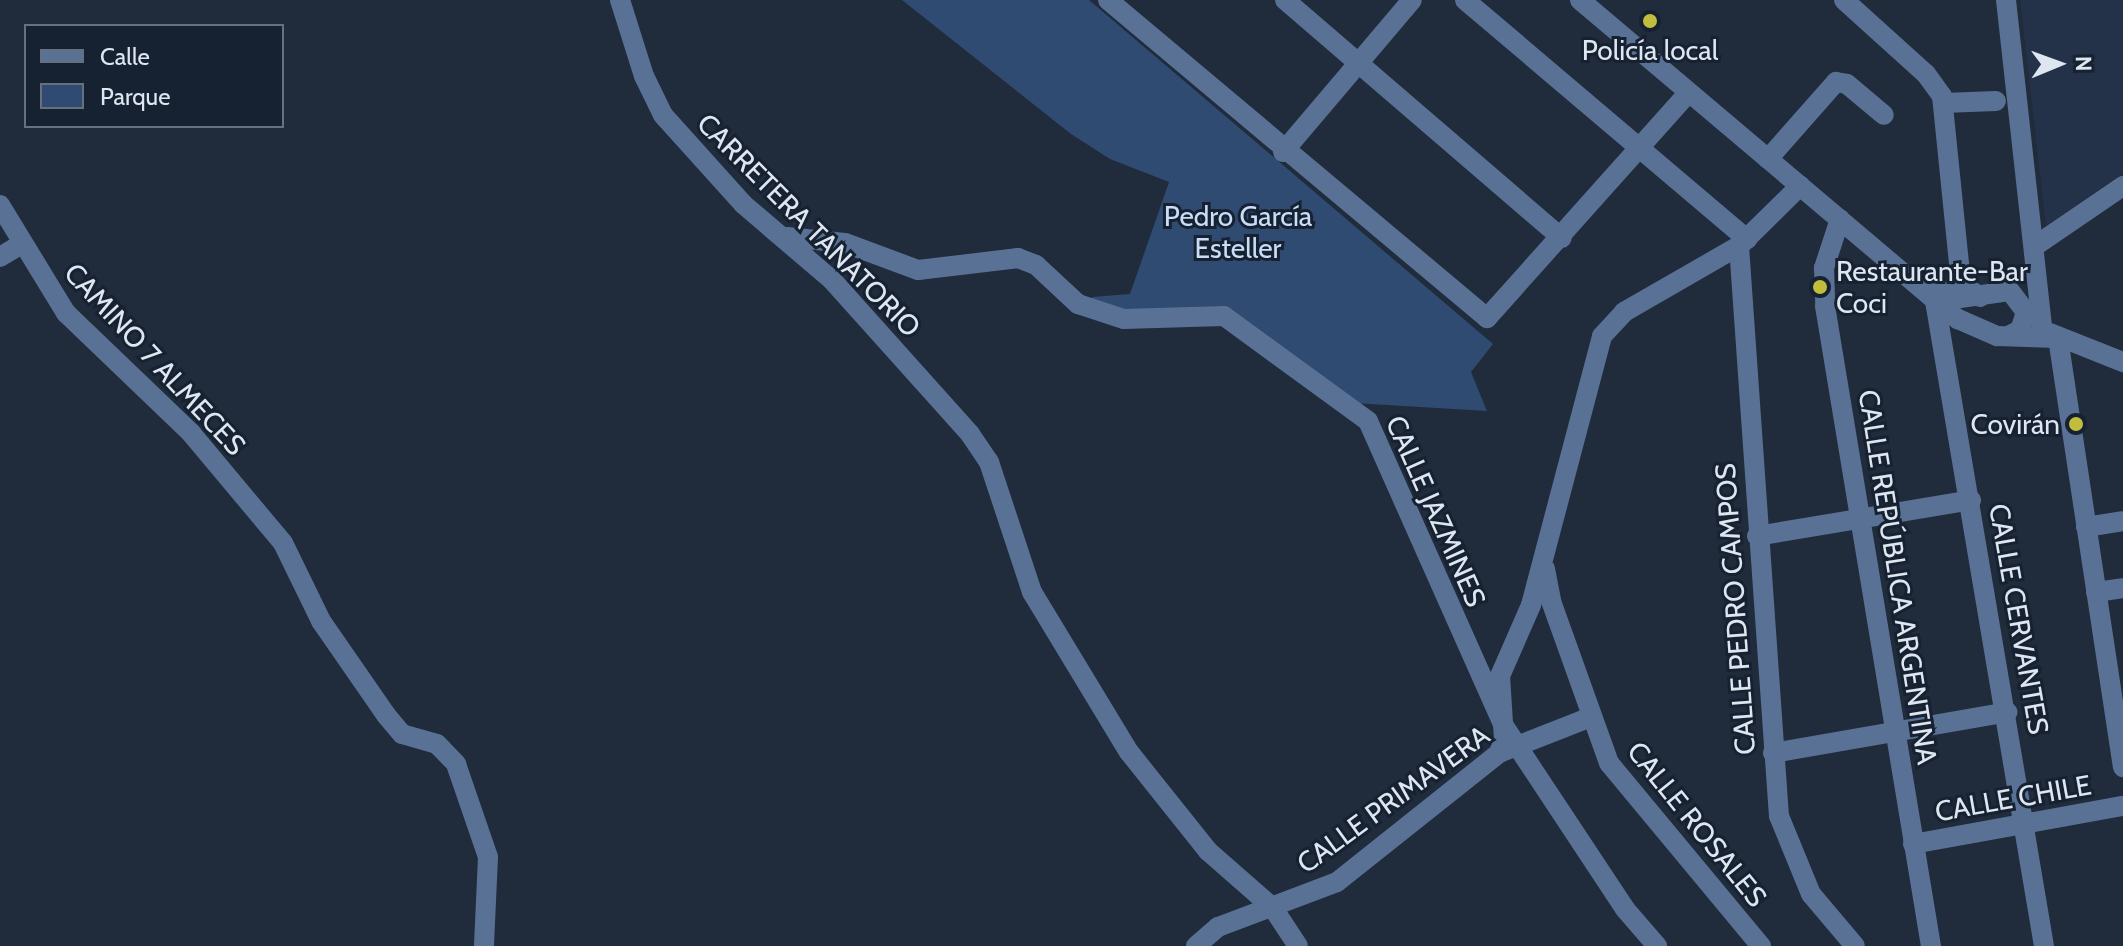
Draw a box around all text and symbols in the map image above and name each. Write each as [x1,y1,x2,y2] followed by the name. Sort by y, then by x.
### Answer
[1641,12,1659,30] marker: Policía local
[24,24,284,128] legend
[2019,24,2099,104] north arrow
[1582,33,1718,67] place label: Policía local
[100,42,150,71] text: Calle
[2070,56,2097,72] text: N
[100,82,170,111] text: Parque
[690,106,928,344] street label: CARRETERA TANATORIO
[1164,199,1312,265] park label: Pedro García Esteller
[1836,254,2028,320] place label: Restaurante-Bar Coci
[57,256,253,462] street label: CAMINO 7 ALMECES
[1811,278,1829,296] marker: Restaurante-Bar Coci
[1852,387,1944,767] street label: CALLE REPÚBLICA ARGENTINA
[1971,407,2060,441] place label: Covirán
[1379,410,1493,612] street label: CALLE JAZMINES
[2067,415,2085,433] marker: Covirán
[1708,462,1762,756] street label: CALLE PEDRO CAMPOS
[1982,501,2056,737] street label: CALLE CERVANTES
[1290,718,1496,880] street label: CALLE PRIMAVERA
[1620,735,1774,913] street label: CALLE ROSALES
[1932,768,2094,828] street label: CALLE CHILE

